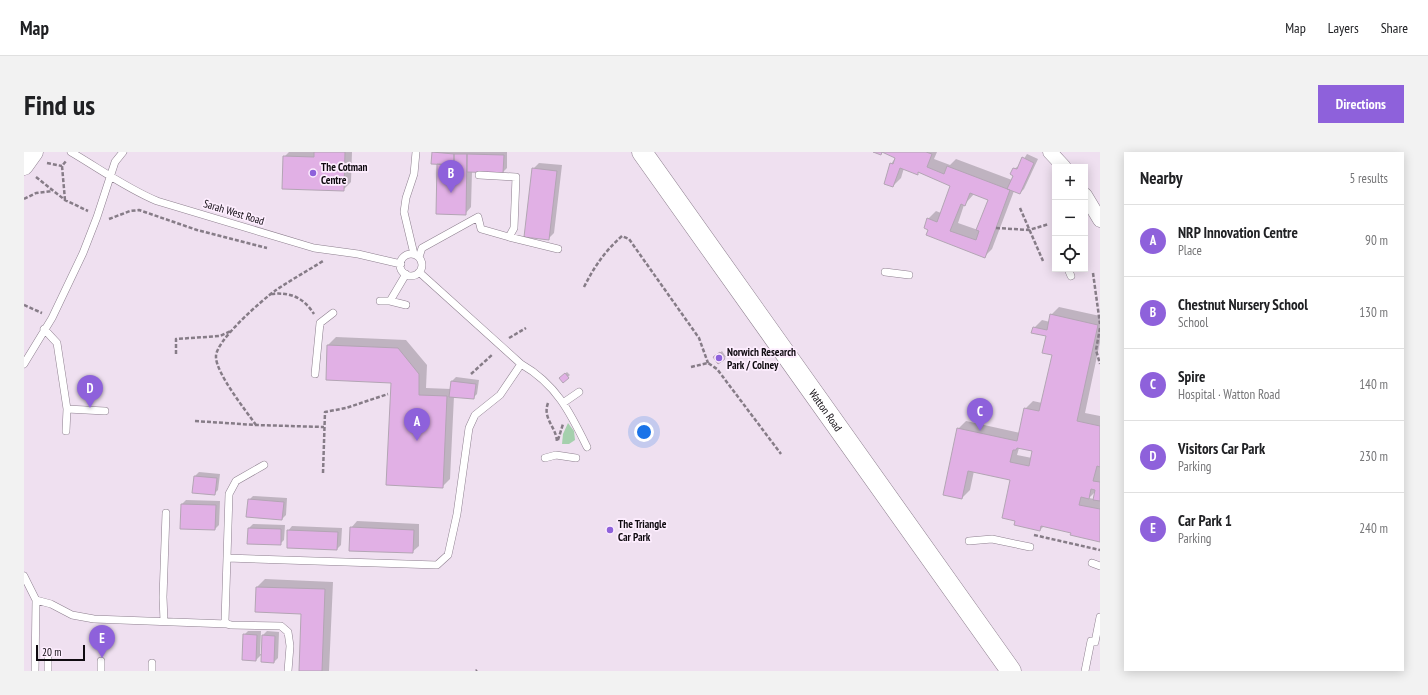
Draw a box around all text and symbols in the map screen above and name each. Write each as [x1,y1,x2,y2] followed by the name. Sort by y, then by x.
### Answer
[20,16,49,40] text: Map
[1285,19,1306,37] text: Map
[1328,19,1359,37] text: Layers
[1381,19,1408,37] text: Share
[1318,85,1404,123] button: Directions
[24,86,95,123] text: Find us
[321,160,368,187] place label: The Cotman Centre
[438,160,464,193] pin: B
[1052,164,1088,272] map controls
[1052,164,1088,200] button: +
[1140,167,1183,189] text: Nearby
[308,168,318,178] marker: The Cotman Centre
[1349,170,1388,187] text: 5 results
[202,196,266,228] street label: Sarah West Road
[1052,200,1088,236] button: −
[1178,223,1298,242] text: NRP Innovation Centre
[1150,232,1156,249] text: A
[1365,232,1388,249] text: 90 m
[1052,236,1088,272] button: locate
[1178,242,1202,259] text: Place
[1178,295,1308,314] text: Chestnut Nursery School
[1150,304,1156,321] text: B
[1359,304,1388,321] text: 130 m
[1178,314,1208,331] text: School
[727,345,796,372] place label: Norwich Research Park / Colney
[714,353,724,363] marker: Norwich Research Park / Colney
[1178,367,1205,386] text: Spire
[77,375,103,408] pin: D
[1150,376,1156,393] text: C
[1359,376,1388,393] text: 140 m
[1178,386,1280,403] text: Hospital · Watton Road
[806,387,845,434] street label: Watton Road
[967,398,993,431] pin: C
[404,408,430,441] pin: A
[634,422,654,442] your location
[1178,439,1265,458] text: Visitors Car Park
[1150,448,1156,465] text: D
[1359,448,1388,465] text: 230 m
[1178,458,1211,475] text: Parking
[1178,511,1232,530] text: Car Park 1
[618,517,667,544] place label: The Triangle Car Park
[1150,520,1156,537] text: E
[1359,520,1388,537] text: 240 m
[605,525,615,535] marker: The Triangle Car Park
[1178,530,1211,547] text: Parking
[89,625,115,658] pin: E
[36,643,85,662] scale bar
[42,645,61,659] text: 20 m

